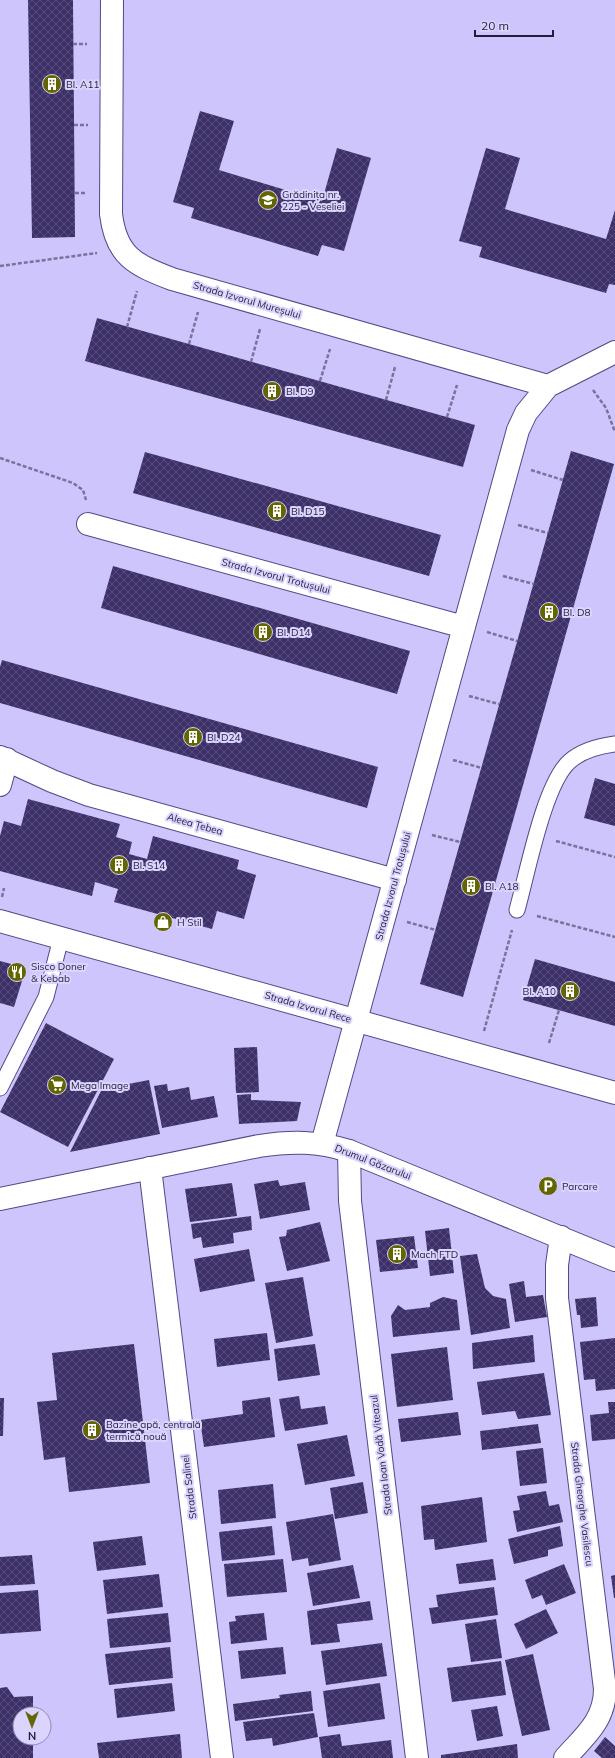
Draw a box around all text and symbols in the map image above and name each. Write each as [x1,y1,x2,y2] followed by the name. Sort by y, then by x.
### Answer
[475,12,553,38] scale bar
[481,18,509,33] text: 20 m
[41,73,63,95] building icon: Bl. A11
[66,78,99,91] place label: Bl. A11
[282,188,344,213] place label: Grădinița nr. 225 - Veseliei
[257,189,279,211] school or university icon: Grădinița nr. 225 - Veseliei
[192,278,302,322] street label: Strada Izvorul Mureșului
[261,380,283,402] building icon: Bl. D9
[286,385,314,398] place label: Bl. D9
[266,500,288,522] building icon: Bl. D15
[291,505,325,518] place label: Bl. D15
[220,555,332,597] street label: Strada Izvorul Trotușului
[538,601,560,623] building icon: Bl. D8
[563,606,591,619] place label: Bl. D8
[252,621,274,643] building icon: Bl. D14
[277,626,311,639] place label: Bl. D14
[182,726,204,748] building icon: Bl. D24
[207,731,241,744] place label: Bl. D24
[166,810,224,838] street label: Aleea Țebea
[372,830,414,942] street label: Strada Izvorul Trotușului
[108,854,130,876] building icon: Bl. S14
[133,859,165,872] place label: Bl. S14
[460,875,482,897] building icon: Bl. A18
[485,880,518,893] place label: Bl. A18
[152,911,174,933] shop icon: H Stil
[177,916,202,929] place label: H Stil
[31,960,86,985] place label: Sisco Doner & Kebab
[6,961,28,983] restaurant icon: Sisco Doner & Kebab
[559,980,581,1002] building icon: Bl. A10
[523,985,556,998] place label: Bl. A10
[263,988,353,1026] street label: Strada Izvorul Rece
[46,1074,68,1096] supermarket icon: Mega Image
[71,1079,129,1092] place label: Mega Image
[333,1141,413,1183] street label: Drumul Găzarului
[537,1175,559,1197] parking icon: Parcare
[562,1180,598,1193] place label: Parcare
[386,1243,408,1265] building icon: Mach FTD
[411,1248,458,1261] place label: Mach FTD
[367,1394,395,1516] street label: Strada Ioan Vodă Viteazul
[106,1418,201,1443] place label: Bazine apă, centrală termică nouă
[81,1419,103,1441] building icon: Bazine apă, centrală termică nouă
[568,1441,596,1567] street label: Strada Gheorghe Vasilescu
[179,1454,199,1520] street label: Strada Salinei
[12,1706,52,1746] north arrow
[28,1729,36,1743] text: N

